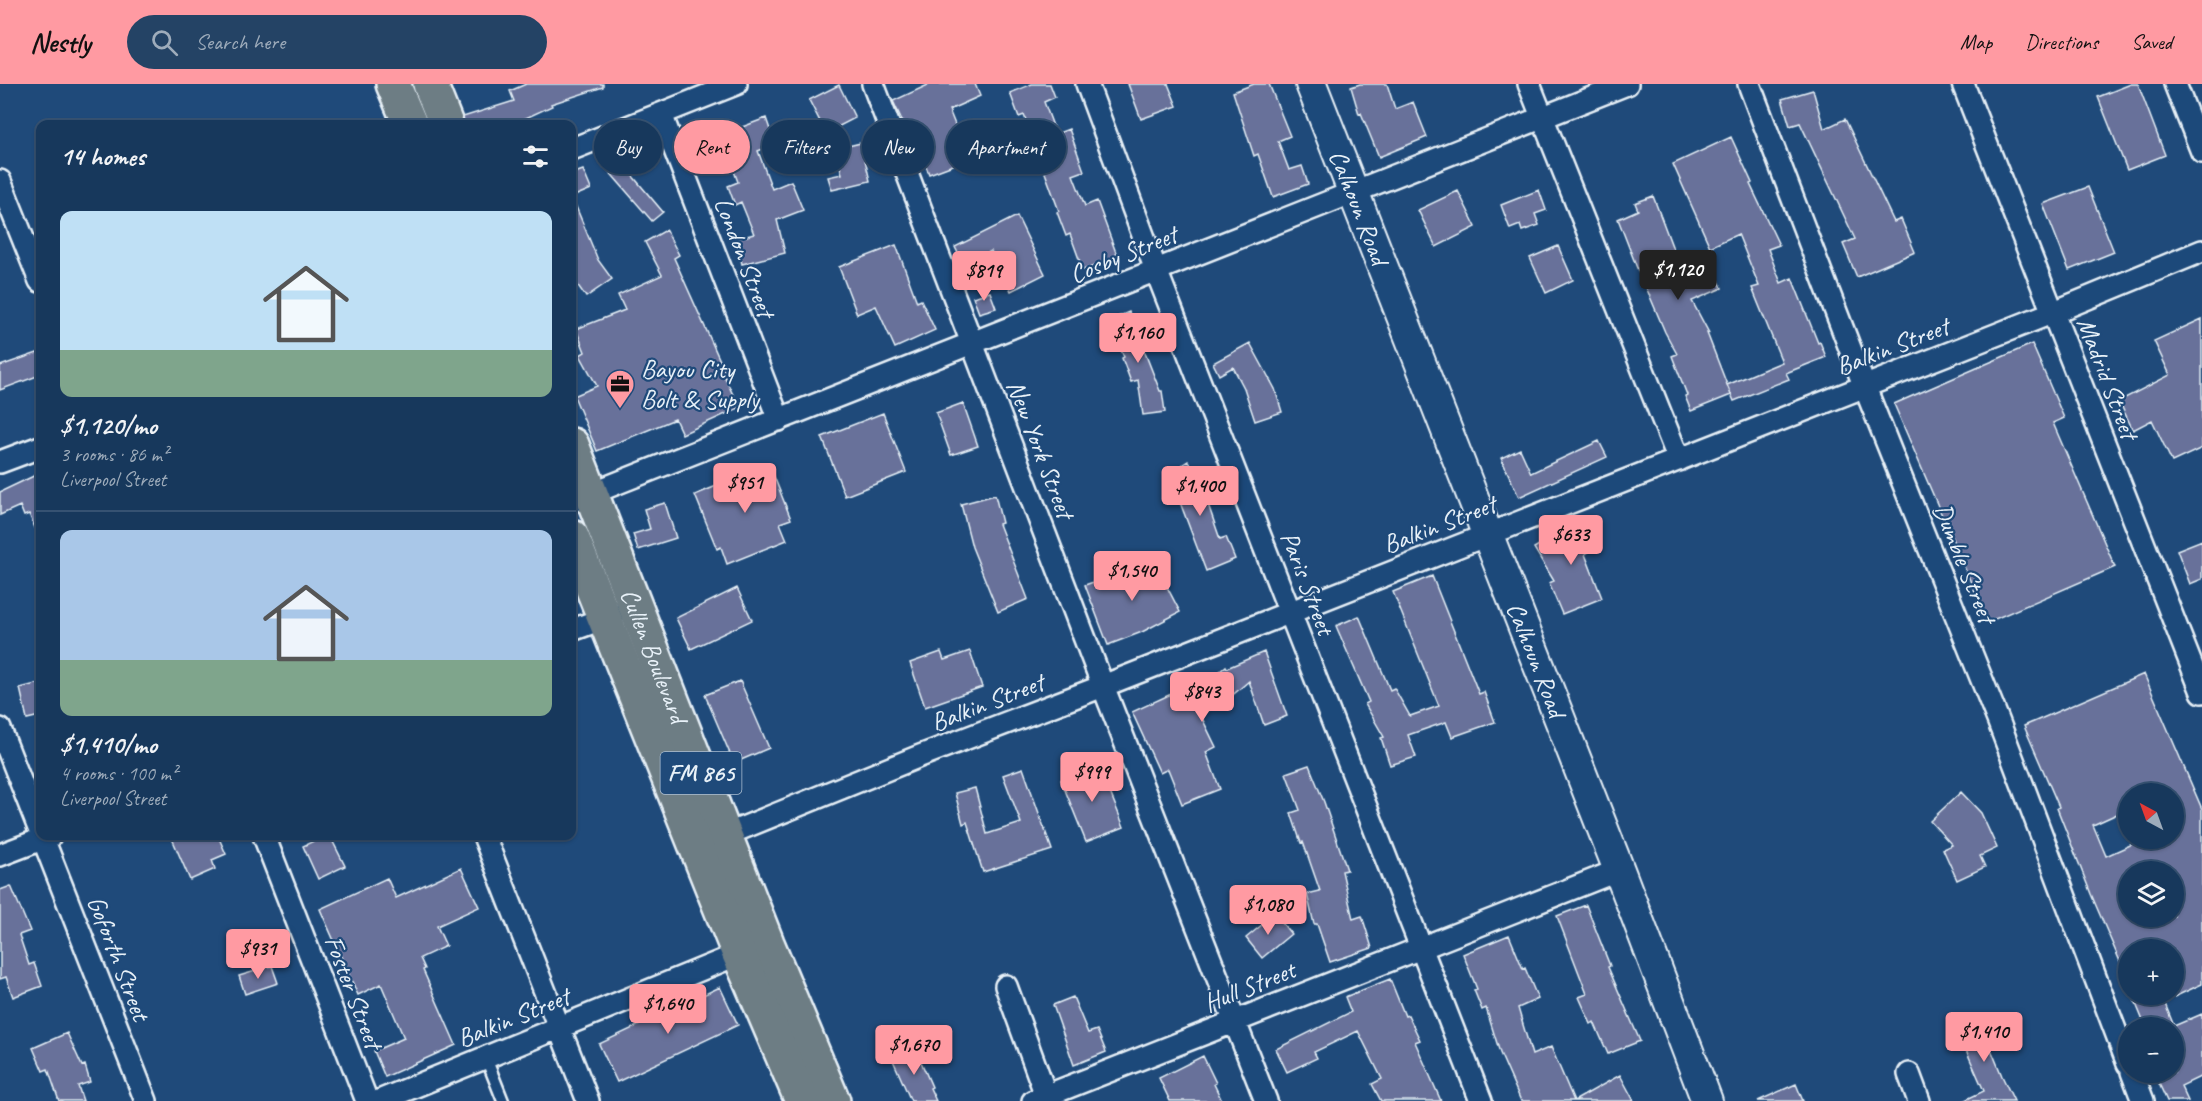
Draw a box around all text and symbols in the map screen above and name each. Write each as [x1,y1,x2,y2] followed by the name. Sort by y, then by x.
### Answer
[127,15,547,69] search box
[30,25,91,60] text: Nestly
[148,26,181,59] icon: search
[196,28,285,56] text: Search here
[1960,29,1992,55] text: Map
[2025,29,2098,55] text: Directions
[2131,29,2172,55] text: Saved
[594,120,662,174] chip: Buy
[674,120,750,174] chip: Rent
[762,120,850,174] chip: Filters
[862,120,934,174] chip: New
[946,120,1066,174] chip: Apartment
[60,140,145,173] text: 14 homes
[519,140,552,173] icon: filters
[1321,145,1397,273] street label: Calhoun Road
[707,192,784,325] street label: London Street
[1065,217,1185,291] street label: Cosby Street
[252,250,360,358] icon: home
[1629,250,1727,301] pin: $1,120
[948,251,1020,302] pin: $819
[1654,257,1702,282] text: $1,120
[966,258,1002,283] text: $819
[1831,309,1956,383] street label: Balkin Street
[1089,313,1187,364] pin: $1,160
[2069,313,2147,447] street label: Madrid Street
[1113,320,1163,345] text: $1,160
[641,353,761,416] place label: Bayou City Bolt & Supply
[604,368,636,410] office icon: Bayou City Bolt & Supply
[999,375,1083,526] street label: New York Street
[60,409,157,442] text: $1,120/mo
[60,442,168,467] text: 3 rooms · 86 m²
[709,463,781,514] pin: $951
[1151,466,1249,517] pin: $1,400
[60,467,166,492] text: Liverpool Street
[727,470,763,495] text: $951
[1176,473,1224,498] text: $1,400
[1378,487,1503,561] street label: Balkin Street
[1926,498,2005,631] street label: Dumble Street
[1535,515,1607,566] pin: $633
[1553,522,1589,547] text: $633
[1273,527,1343,642] street label: Paris Street
[1083,551,1181,602] pin: $1,540
[1108,558,1156,583] text: $1,540
[252,569,360,677] icon: home
[613,584,696,731] street label: Cullen Boulevard
[1499,598,1575,725] street label: Calhoun Road
[926,665,1051,739] street label: Balkin Street
[1166,672,1238,723] pin: $843
[1184,679,1220,704] text: $843
[60,728,157,761] text: $1,410/mo
[660,752,742,794] road number: FM 865
[1056,752,1128,803] pin: $999
[1074,759,1110,784] text: $999
[60,761,177,786] text: 4 rooms · 100 m²
[2118,783,2184,849] north arrow
[2118,783,2184,1083] map controls
[60,786,166,811] text: Liverpool Street
[2118,861,2184,927] button: layers
[1219,885,1317,936] pin: $1,080
[80,891,158,1027] street label: Goforth Street
[1244,892,1292,917] text: $1,080
[222,929,294,980] pin: $931
[317,931,391,1057] street label: Foster Street
[240,936,276,961] text: $931
[2118,939,2184,1005] button: +
[1199,952,1302,1020] street label: Hull Street
[452,979,577,1055] street label: Balkin Street
[619,984,717,1035] pin: $1,640
[643,991,693,1016] text: $1,640
[1935,1012,2033,1063] pin: $1,410
[2118,1017,2184,1083] button: −
[1960,1019,2008,1044] text: $1,410
[865,1025,963,1076] pin: $1,670
[889,1032,939,1057] text: $1,670

